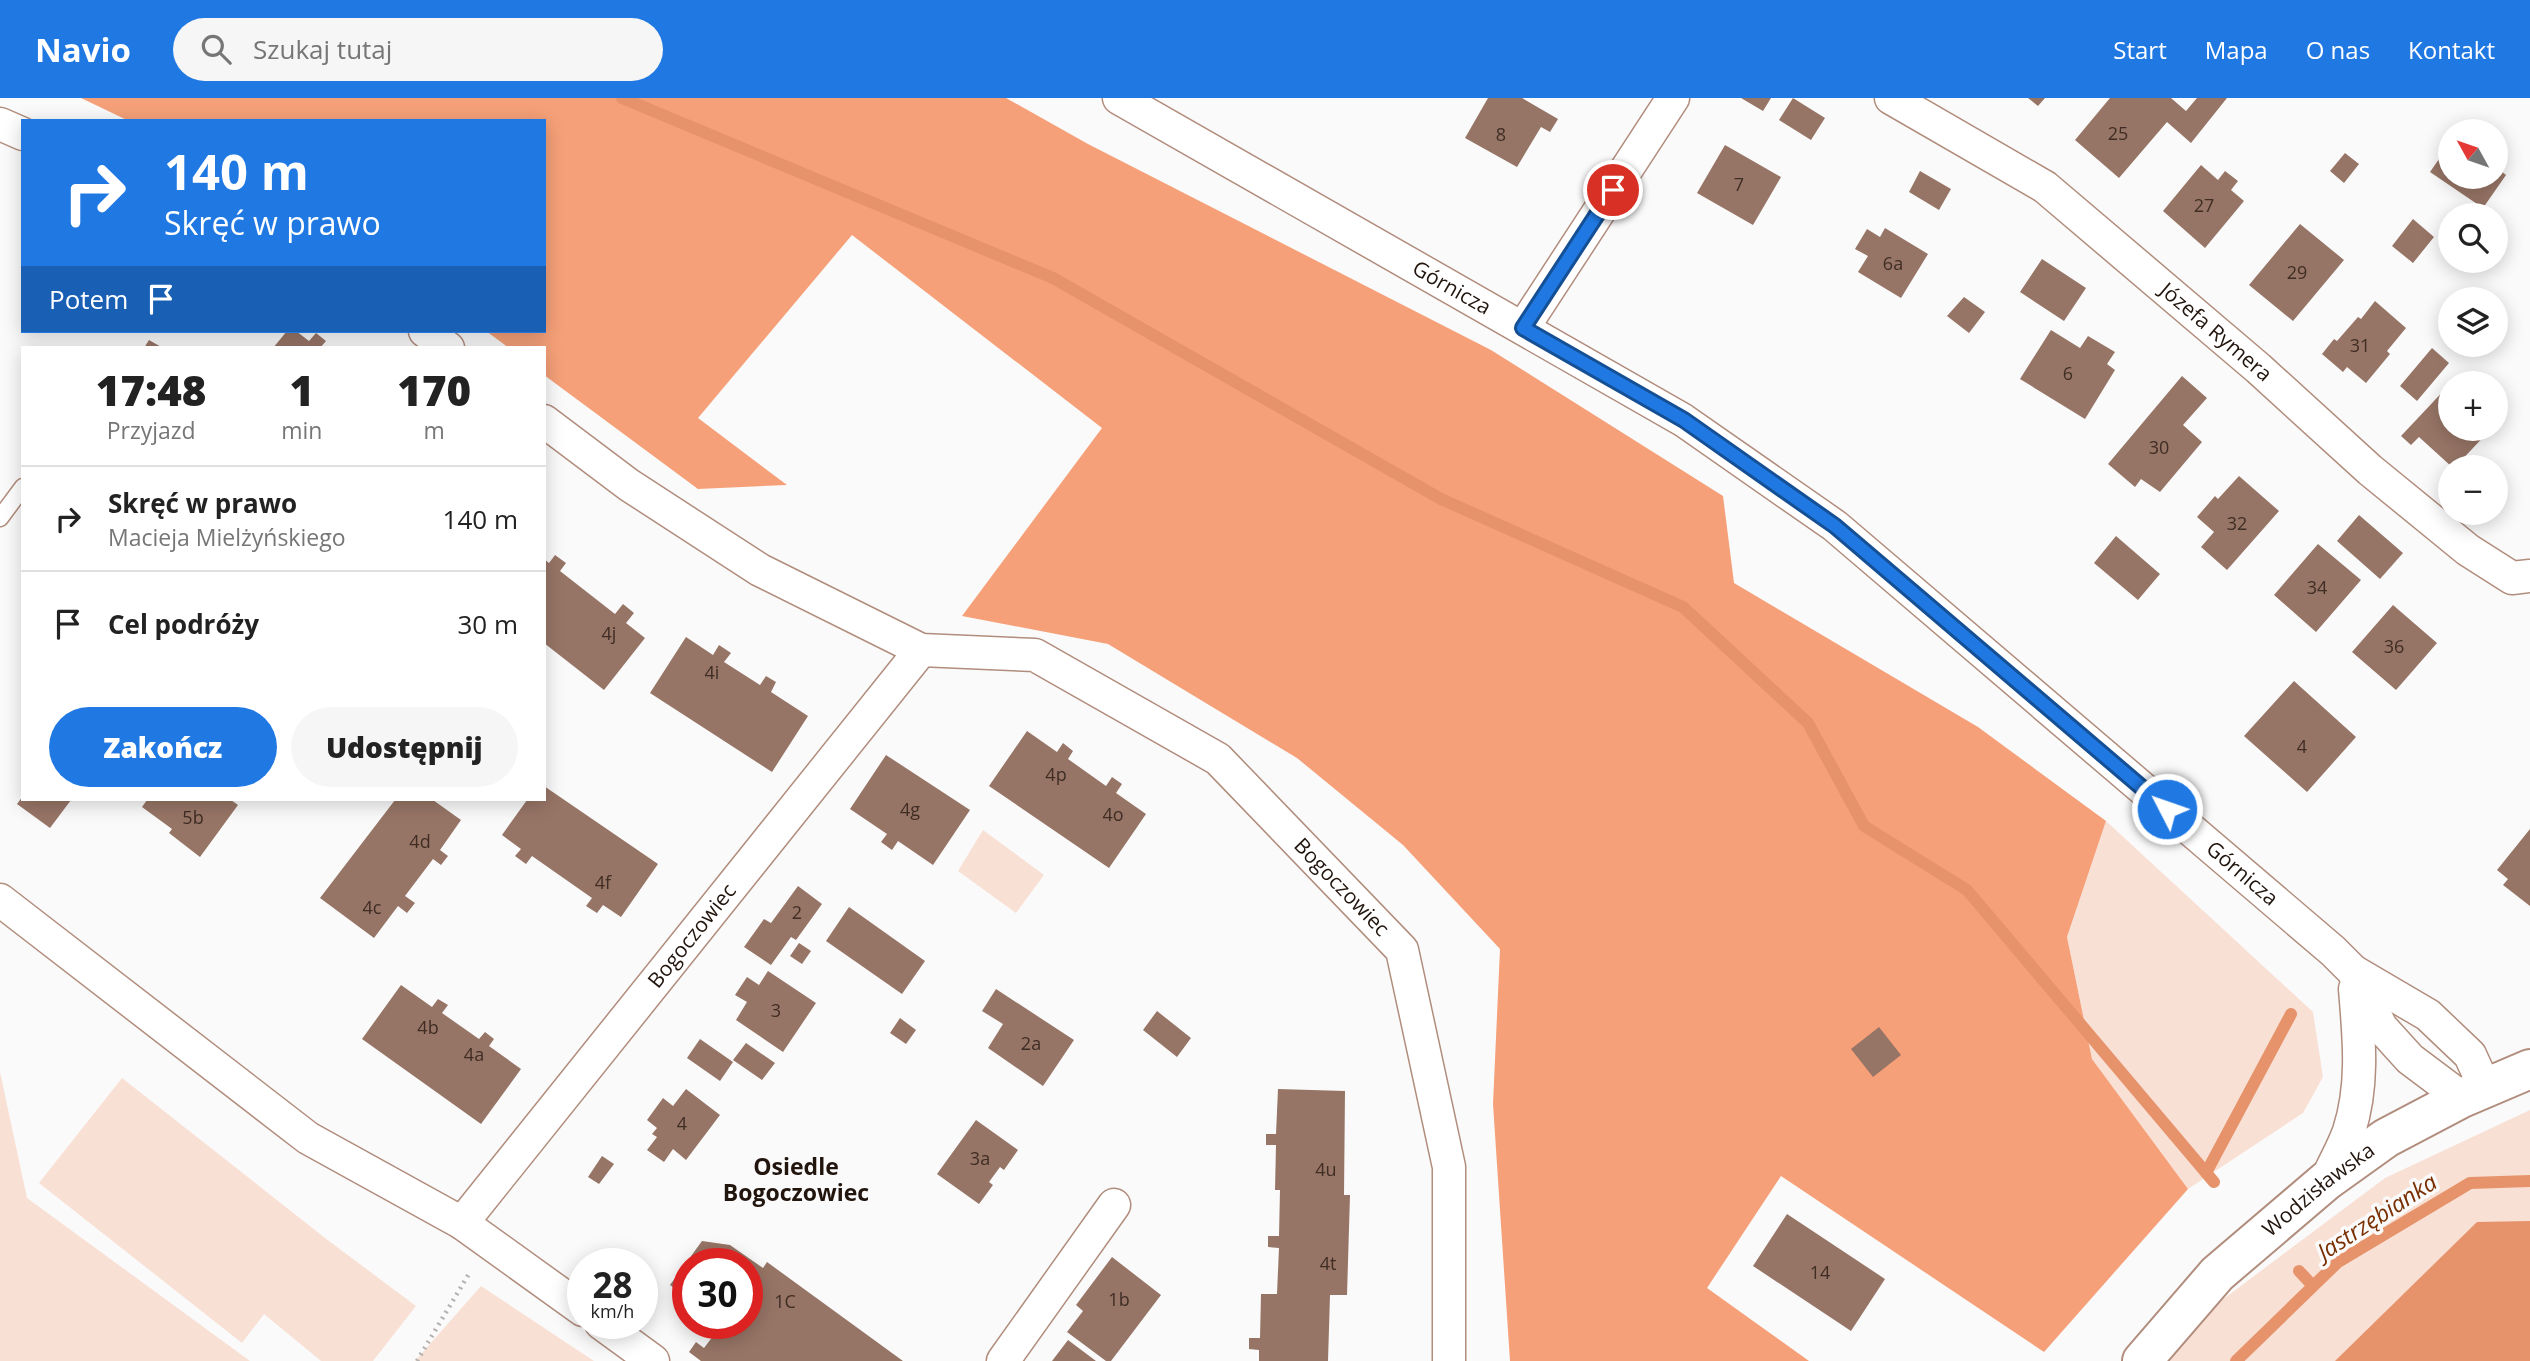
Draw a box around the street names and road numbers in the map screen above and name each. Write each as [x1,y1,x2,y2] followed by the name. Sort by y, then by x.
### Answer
[1408,253,1497,321] street label: Górnicza
[2153,274,2279,387] street label: Józefa Rymera
[1288,831,1396,942] street label: Bogoczowiec
[2201,834,2285,911] street label: Górnicza
[641,877,742,993] street label: Bogoczowiec
[2256,1136,2380,1242] street label: Wodzisławska

